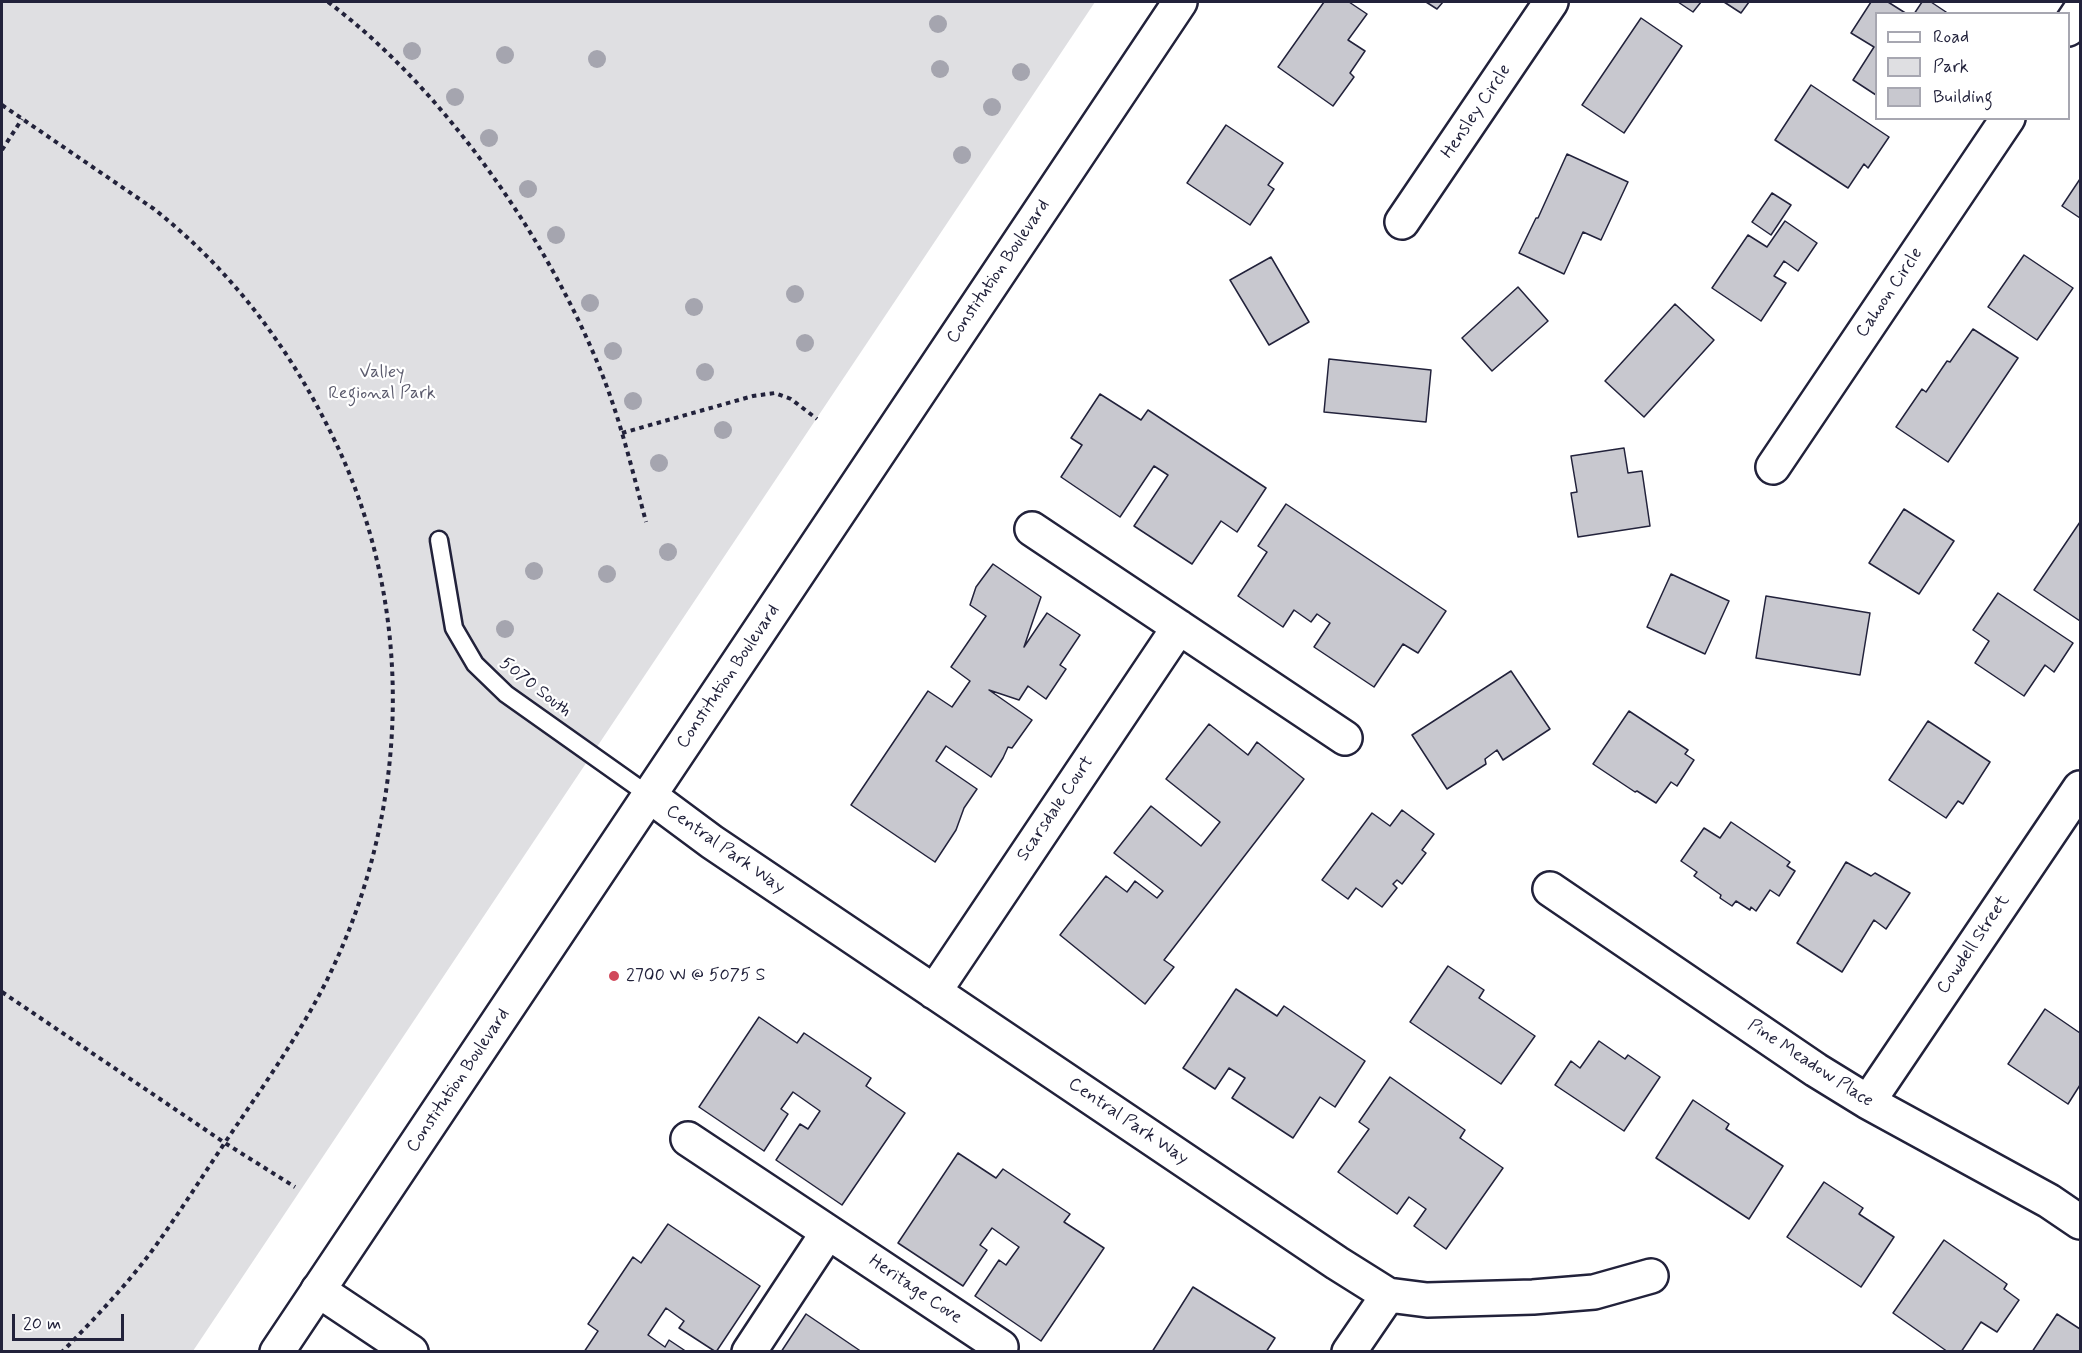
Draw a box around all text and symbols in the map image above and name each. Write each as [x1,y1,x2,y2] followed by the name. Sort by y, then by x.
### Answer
[1875,12,2070,120] legend
[1933,25,1969,49] text: Road
[1933,55,1969,79] text: Park
[1438,61,1516,163] street label: Hensley Circle
[1933,85,1993,109] text: Building
[943,196,1055,348] street label: Constitution Boulevard
[1852,244,1928,342] street label: Cahoon Circle
[328,362,436,404] park label: Valley Regional Park
[673,601,785,753] street label: Constitution Boulevard
[495,653,575,723] street label: 5070 South
[1013,752,1099,866] street label: Scarsdale Court
[661,801,789,899] street label: Central Park Way
[1933,891,2015,999] street label: Cowdell Street
[626,965,766,987] place label: 2700 W @ 5075 S
[607,969,621,983] marker: 2700 W @ 5075 S
[403,1005,515,1157] street label: Constitution Boulevard
[1743,1015,1877,1113] street label: Pine Meadow Place
[1064,1074,1192,1170] street label: Central Park Way
[864,1251,966,1329] street label: Heritage Cove
[15,1302,128,1340] scale bar
[23,1312,61,1336] text: 20 m

